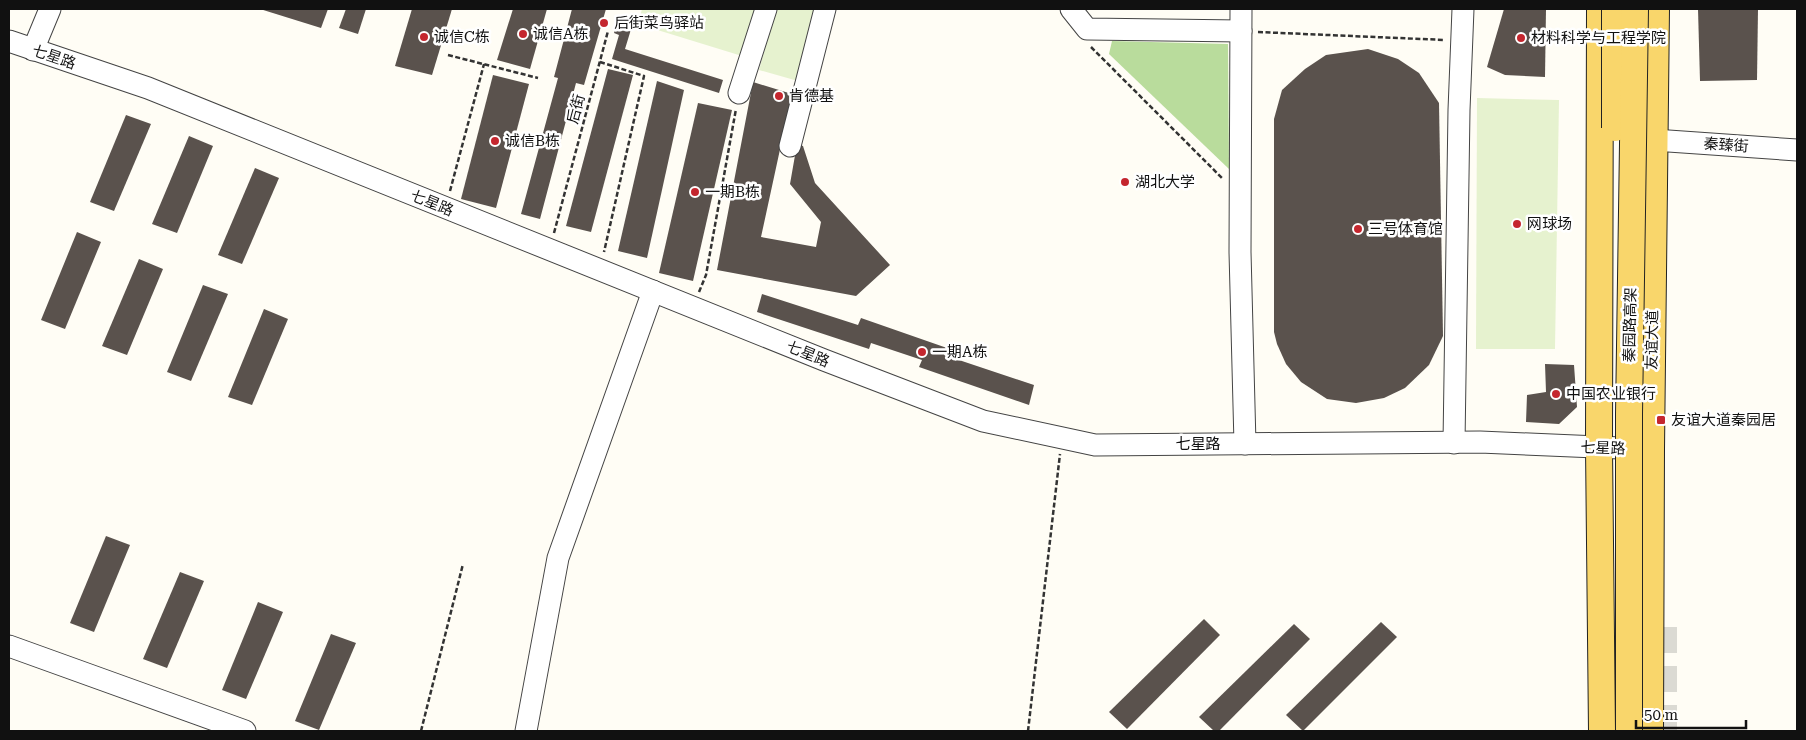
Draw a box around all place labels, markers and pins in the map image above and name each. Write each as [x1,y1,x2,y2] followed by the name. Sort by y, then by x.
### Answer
[614,14,704,32] place label: 后街菜鸟驿站
[598,17,610,29] marker: 后街菜鸟驿站
[533,25,589,43] place label: 诚信A栋
[434,28,490,46] place label: 诚信C栋
[517,28,529,40] marker: 诚信A栋
[1531,29,1666,47] place label: 材料科学与工程学院
[418,31,430,43] marker: 诚信C栋
[1515,32,1527,44] marker: 材料科学与工程学院
[789,87,834,105] place label: 肯德基
[773,90,785,102] marker: 肯德基
[505,132,560,150] place label: 诚信B栋
[489,135,501,147] marker: 诚信B栋
[1135,173,1195,191] place label: 湖北大学
[1119,176,1131,188] marker: 湖北大学
[705,183,760,201] place label: 一期B栋
[689,186,701,198] marker: 一期B栋
[1527,215,1572,233] place label: 网球场
[1511,218,1523,230] marker: 网球场
[1368,220,1443,238] place label: 三号体育馆
[1352,223,1364,235] marker: 三号体育馆
[932,343,988,361] place label: 一期A栋
[916,346,928,358] marker: 一期A栋
[1566,385,1656,403] place label: 中国农业银行
[1550,388,1562,400] marker: 中国农业银行
[1671,411,1776,429] place label: 友谊大道秦园居
[1655,414,1667,426] marker: 友谊大道秦园居

